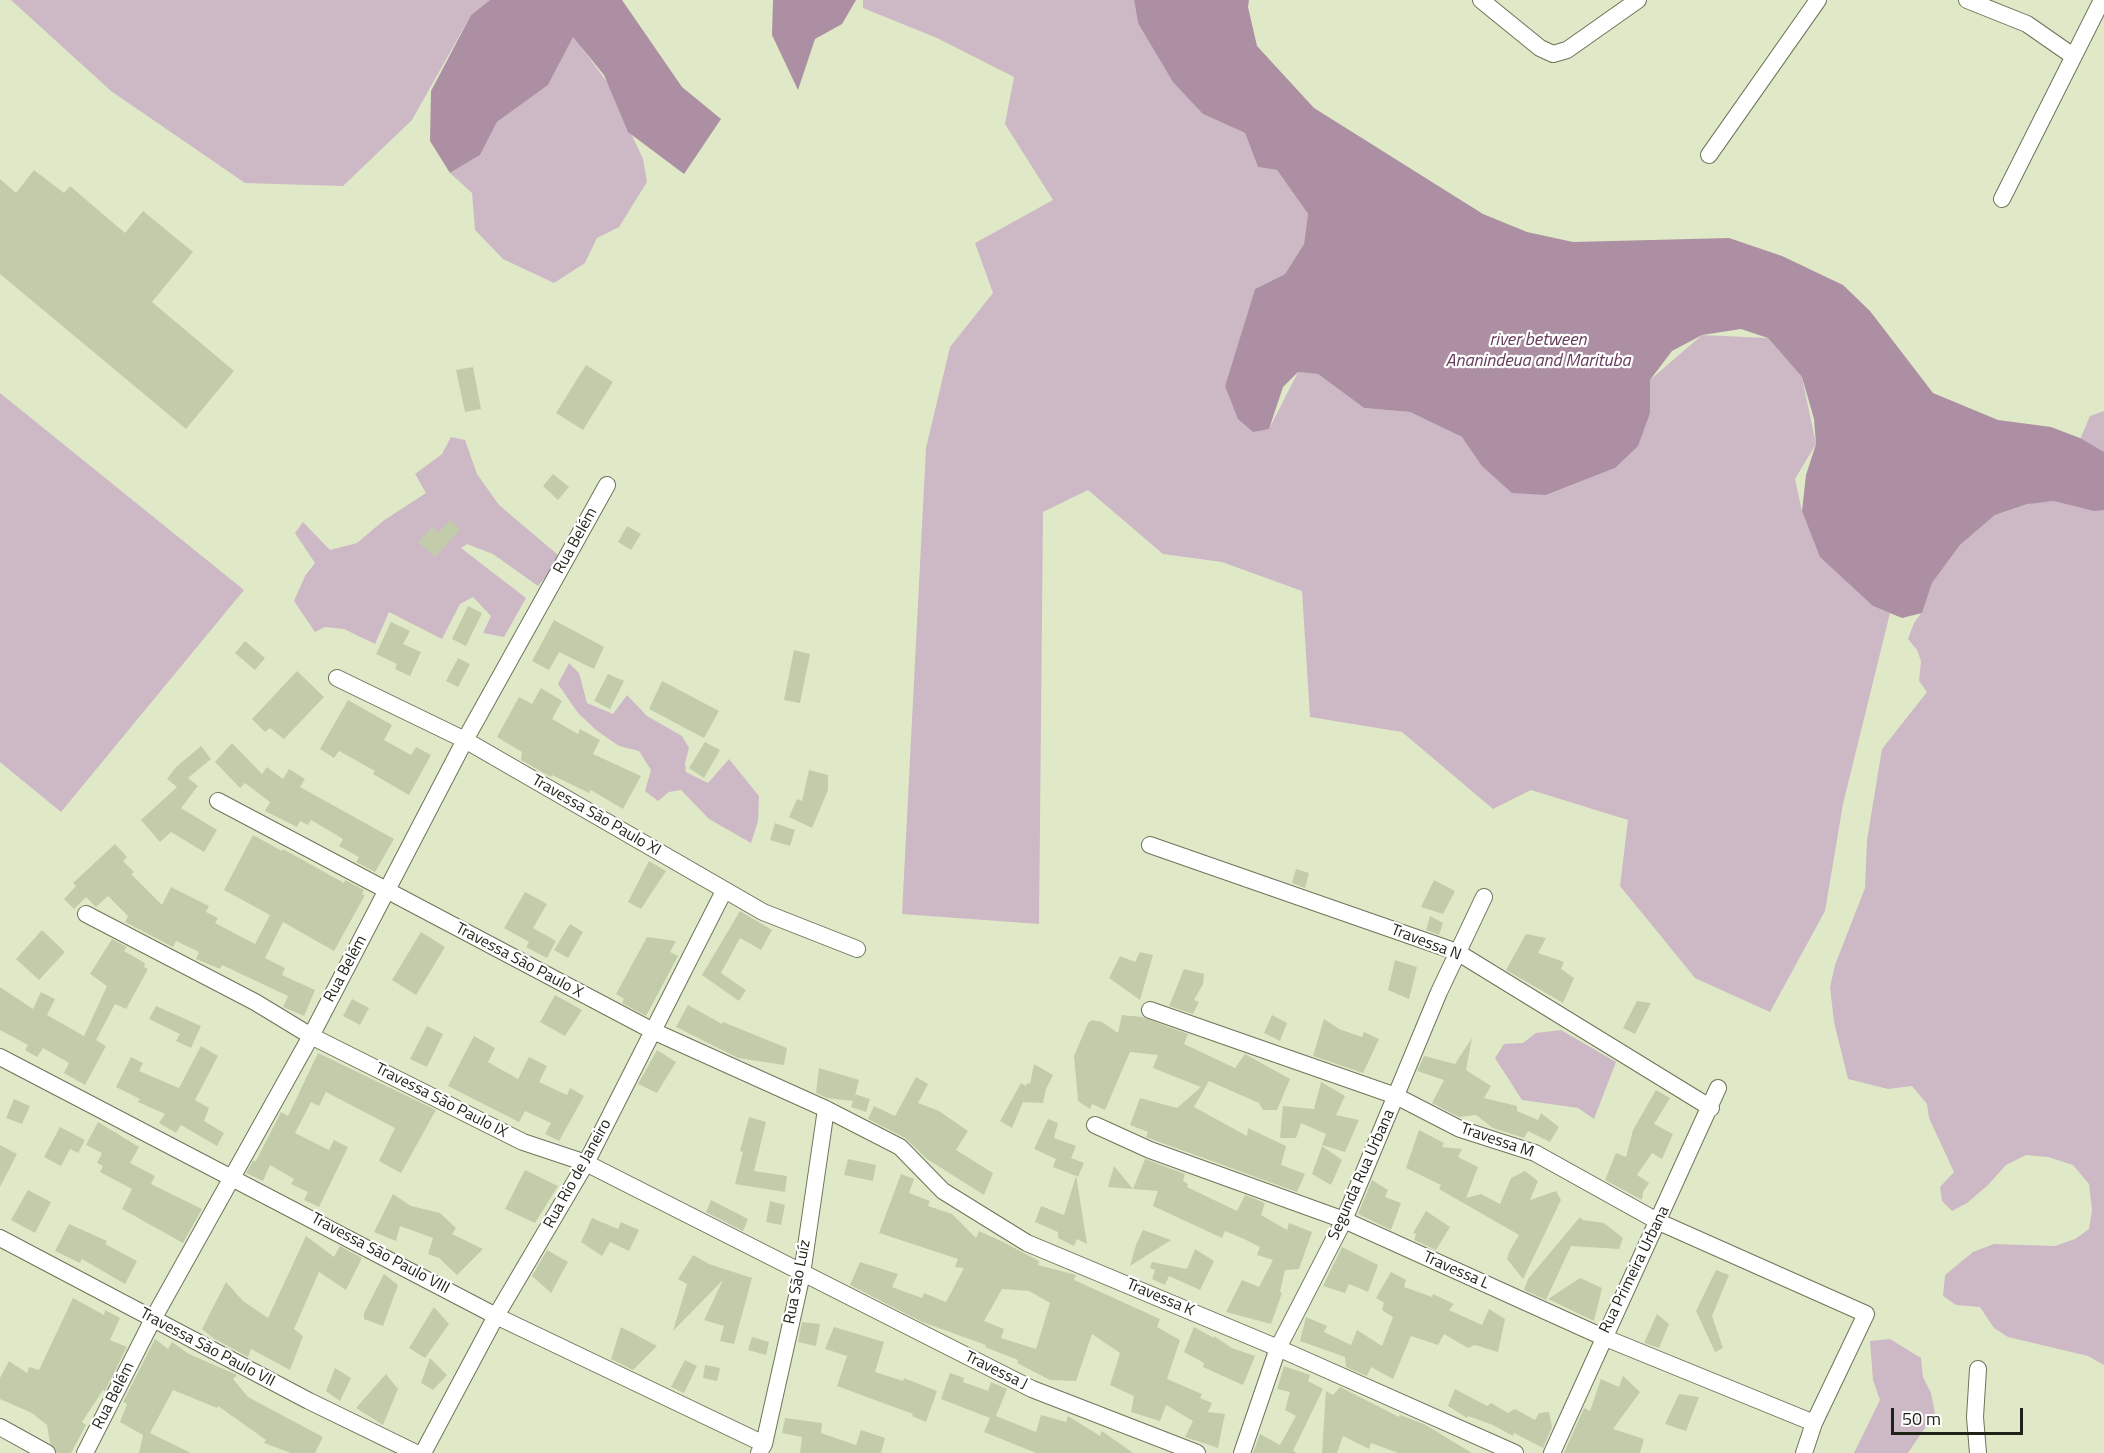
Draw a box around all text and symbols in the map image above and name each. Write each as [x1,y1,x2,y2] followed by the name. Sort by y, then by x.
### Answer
[1446,330,1630,372] water label: river between Ananindeua and Marituba
[550,504,602,578] street label: Rua Belém
[528,771,664,861] street label: Travessa São Paulo XI
[452,919,586,1003] street label: Travessa São Paulo X
[1388,921,1464,965] street label: Travessa N
[320,932,372,1006] street label: Rua Belém
[372,1059,510,1143] street label: Travessa São Paulo IX
[1325,1107,1399,1243] street label: Segunda Rua Urbana
[540,1116,616,1232] street label: Rua Rio de Janeiro
[1458,1120,1536,1162] street label: Travessa M
[1596,1203,1674,1337] street label: Rua Primeira Urbana
[308,1209,452,1299] street label: Travessa São Paulo VIII
[780,1238,816,1326] street label: Rua São Luíz
[1420,1248,1492,1294] street label: Travessa L
[1123,1275,1197,1321] street label: Travessa K
[136,1304,278,1392] street label: Travessa São Paulo VII
[962,1348,1030,1394] street label: Travessa J
[89,1359,139,1433] street label: Rua Belém
[1894,1396,2026,1434] scale bar
[1902,1405,1941,1432] text: 50 m

